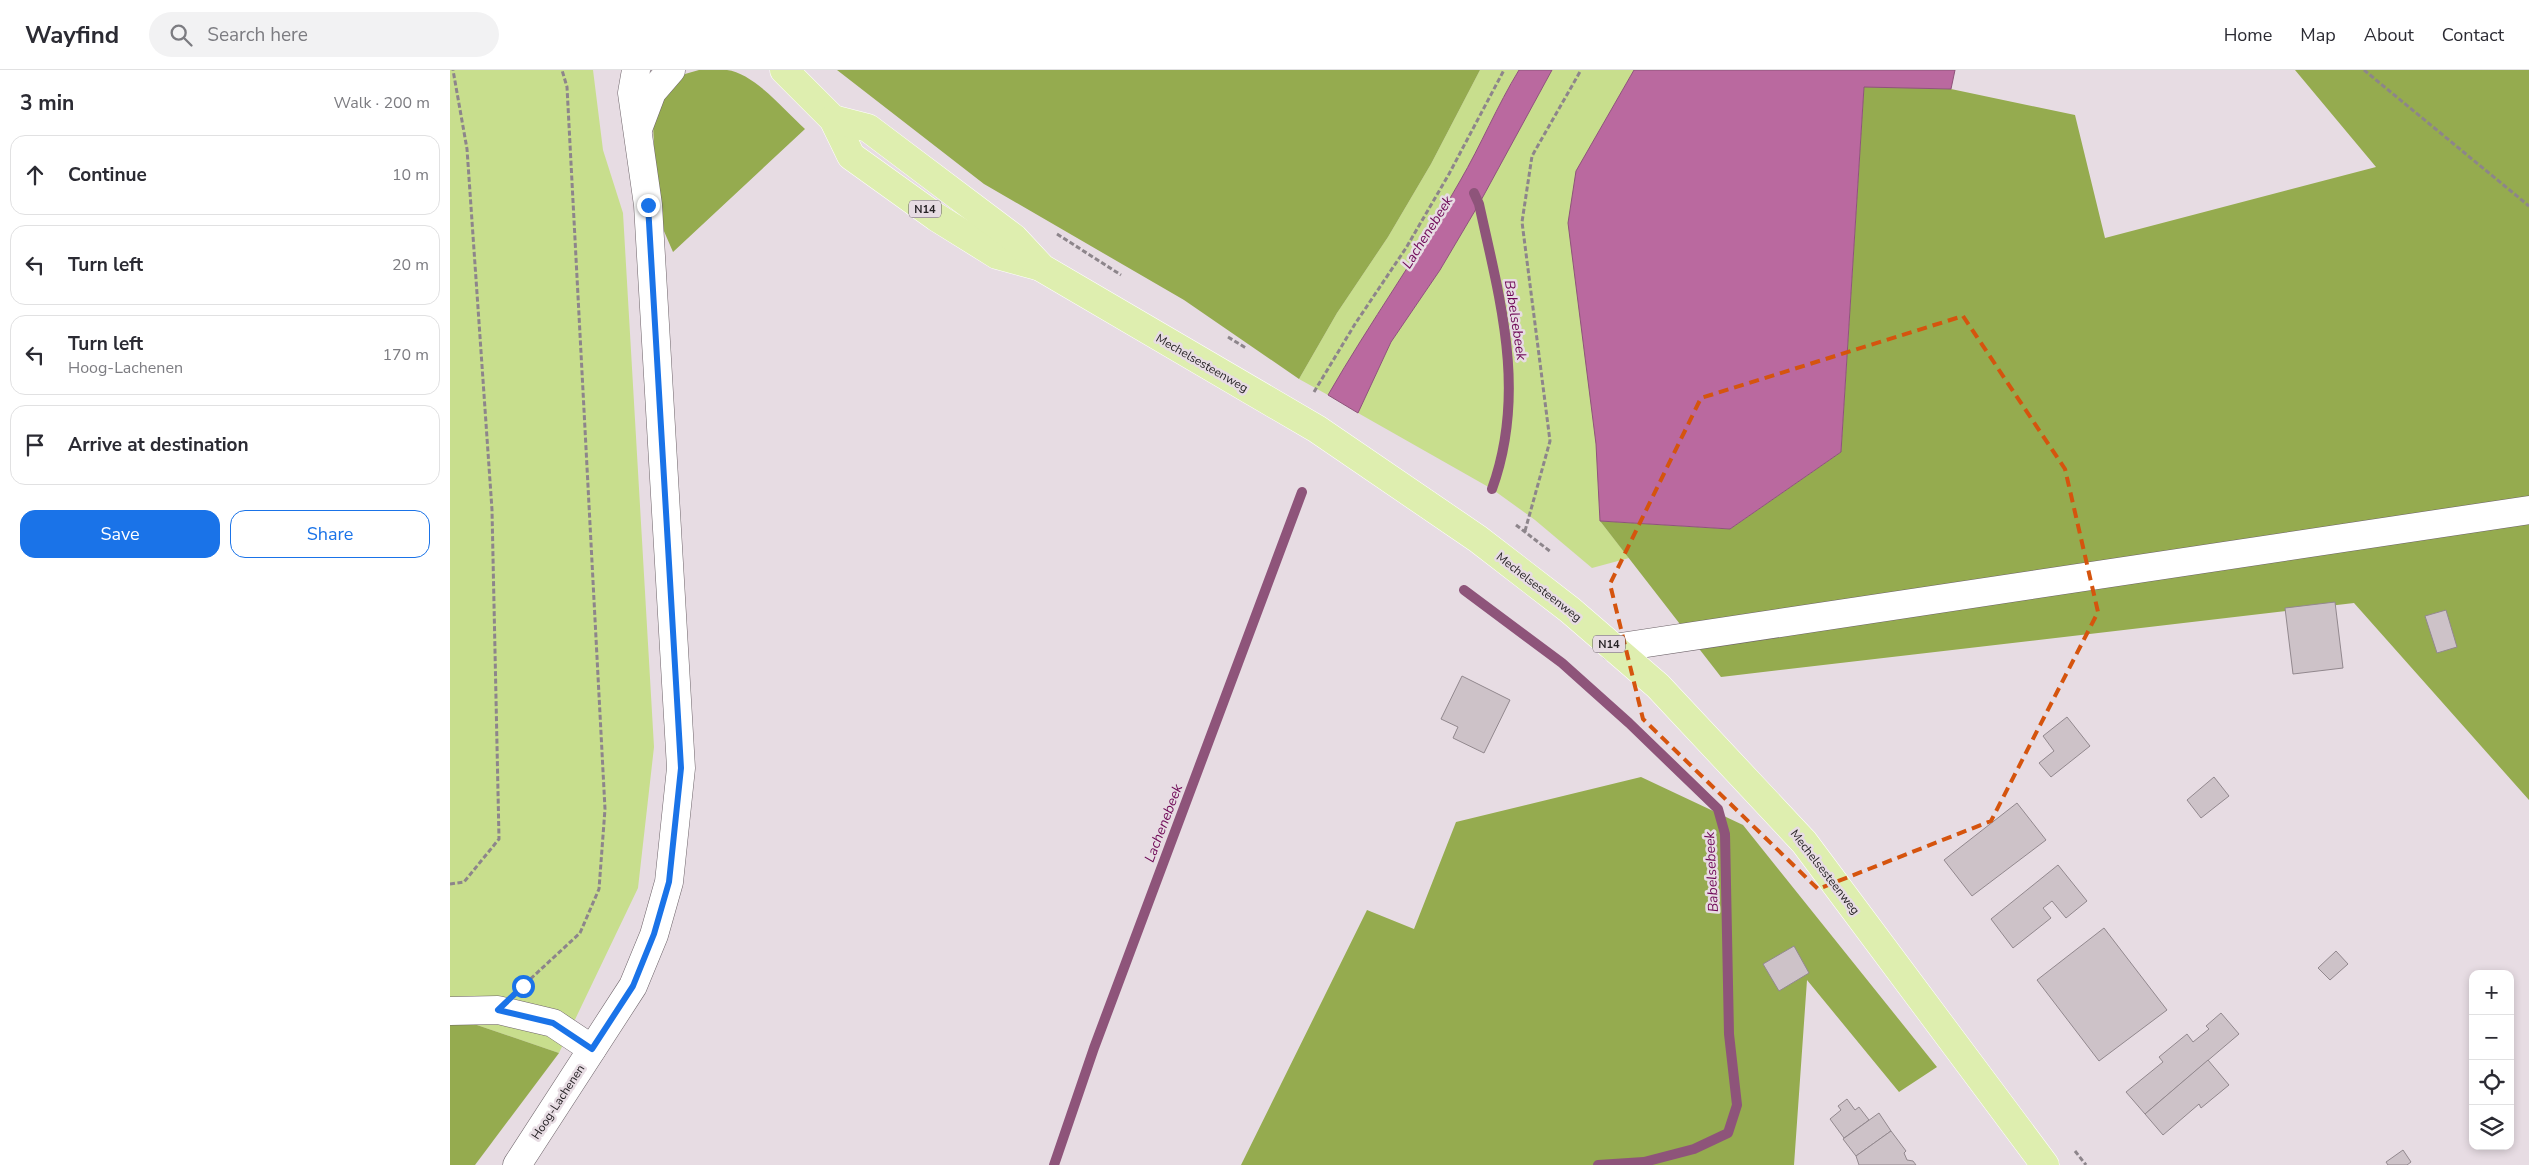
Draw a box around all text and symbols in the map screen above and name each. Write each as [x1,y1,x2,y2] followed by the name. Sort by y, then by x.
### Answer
[149,12,499,57] search box
[25,19,119,51] text: Wayfind
[167,21,195,49] icon: search
[207,22,308,48] text: Search here
[2224,23,2272,47] text: Home
[2300,23,2336,47] text: Map
[2364,23,2414,47] text: About
[2442,23,2504,47] text: Contact
[20,89,74,117] text: 3 min
[334,92,430,114] text: Walk · 200 m
[21,161,49,189] icon: ahead
[68,162,147,188] text: Continue
[392,164,429,186] text: 10 m
[1398,191,1458,272] water label: Lachenebeek
[637,194,660,217] route end
[909,200,941,218] road number: N14
[21,251,49,279] icon: left
[68,252,143,278] text: Turn left
[392,254,429,276] text: 20 m
[1500,279,1531,362] water label: Babelsebeek
[1153,330,1251,396] street label: Mechelsesteenweg
[68,331,143,357] text: Turn left
[21,341,49,369] icon: left
[382,344,429,366] text: 170 m
[68,357,183,379] text: Hoog-Lachenen
[21,431,49,459] icon: arrive
[68,432,249,458] text: Arrive at destination
[20,510,220,558] button: Save
[230,510,430,558] button: Share
[1493,549,1585,625] street label: Mechelsesteenweg
[1593,636,1625,652] road number: N14
[1140,780,1187,865] water label: Lachenebeek
[1787,826,1863,918] street label: Mechelsesteenweg
[1700,830,1723,913] water label: Babelsebeek
[2469,970,2514,1150] map controls
[2469,970,2514,1015] button: +
[512,975,535,998] route start
[2469,1015,2514,1060] button: −
[2469,1060,2514,1105] button: locate
[528,1061,588,1143] street label: Hoog-Lachenen
[2469,1105,2514,1150] button: layers

